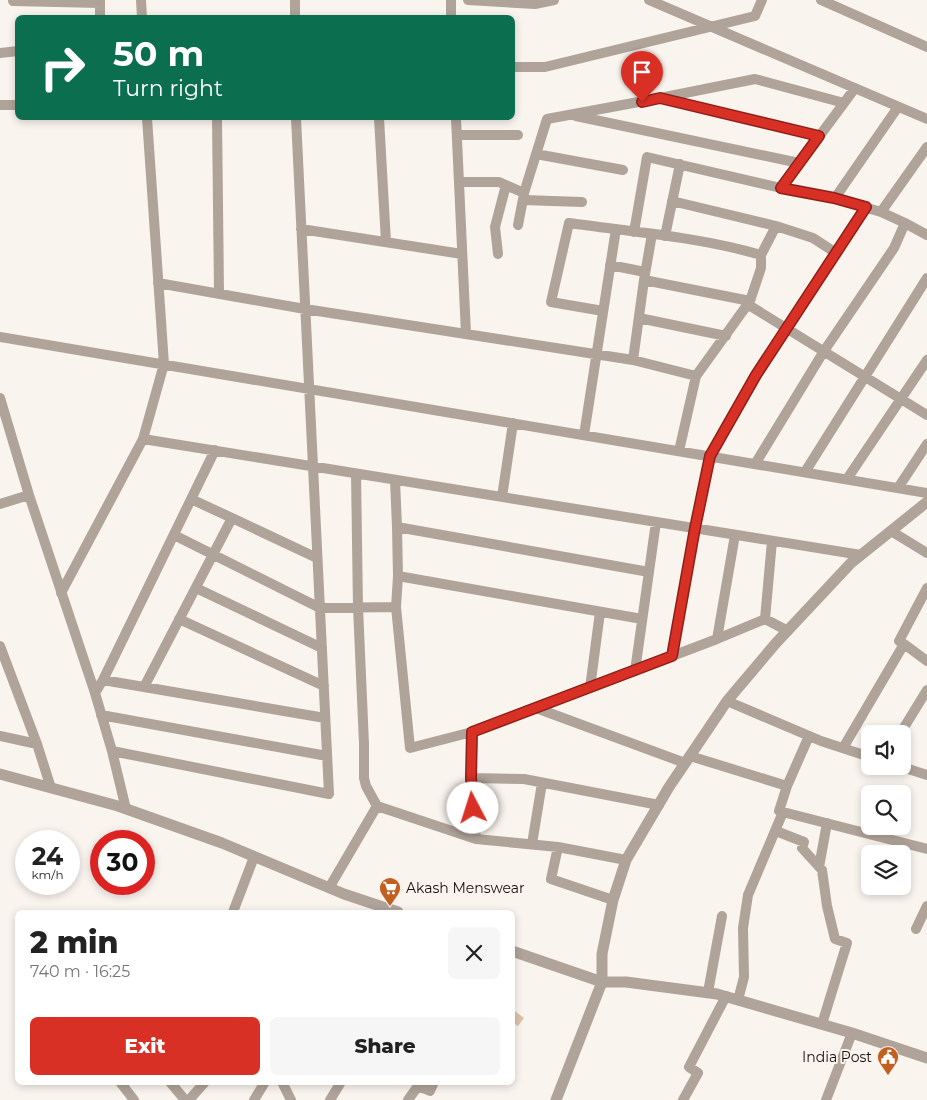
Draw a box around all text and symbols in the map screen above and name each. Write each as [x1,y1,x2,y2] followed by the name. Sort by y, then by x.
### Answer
[113,32,204,75] text: 50 m
[30,35,95,100] icon: right
[621,51,663,102] pin
[628,58,656,86] icon: arrive
[113,75,223,102] text: Turn right
[861,725,911,895] map controls
[861,725,911,775] button: sound
[446,781,498,833] position arrow
[861,785,911,835] button: search
[90,830,155,895] speed limit sign: 30
[32,841,63,871] text: 24
[861,845,911,895] button: layers
[31,867,64,882] text: km/h
[378,876,402,907] supermarket icon: Akash Menswear
[406,879,525,897] place label: Akash Menswear
[30,924,118,961] text: 2 min
[448,927,500,979] button: close
[30,962,130,981] text: 740 m · 16:25
[30,1017,260,1075] button: Exit
[270,1017,500,1075] button: Share
[876,1045,900,1076] public building icon: India Post
[802,1048,872,1066] place label: India Post

